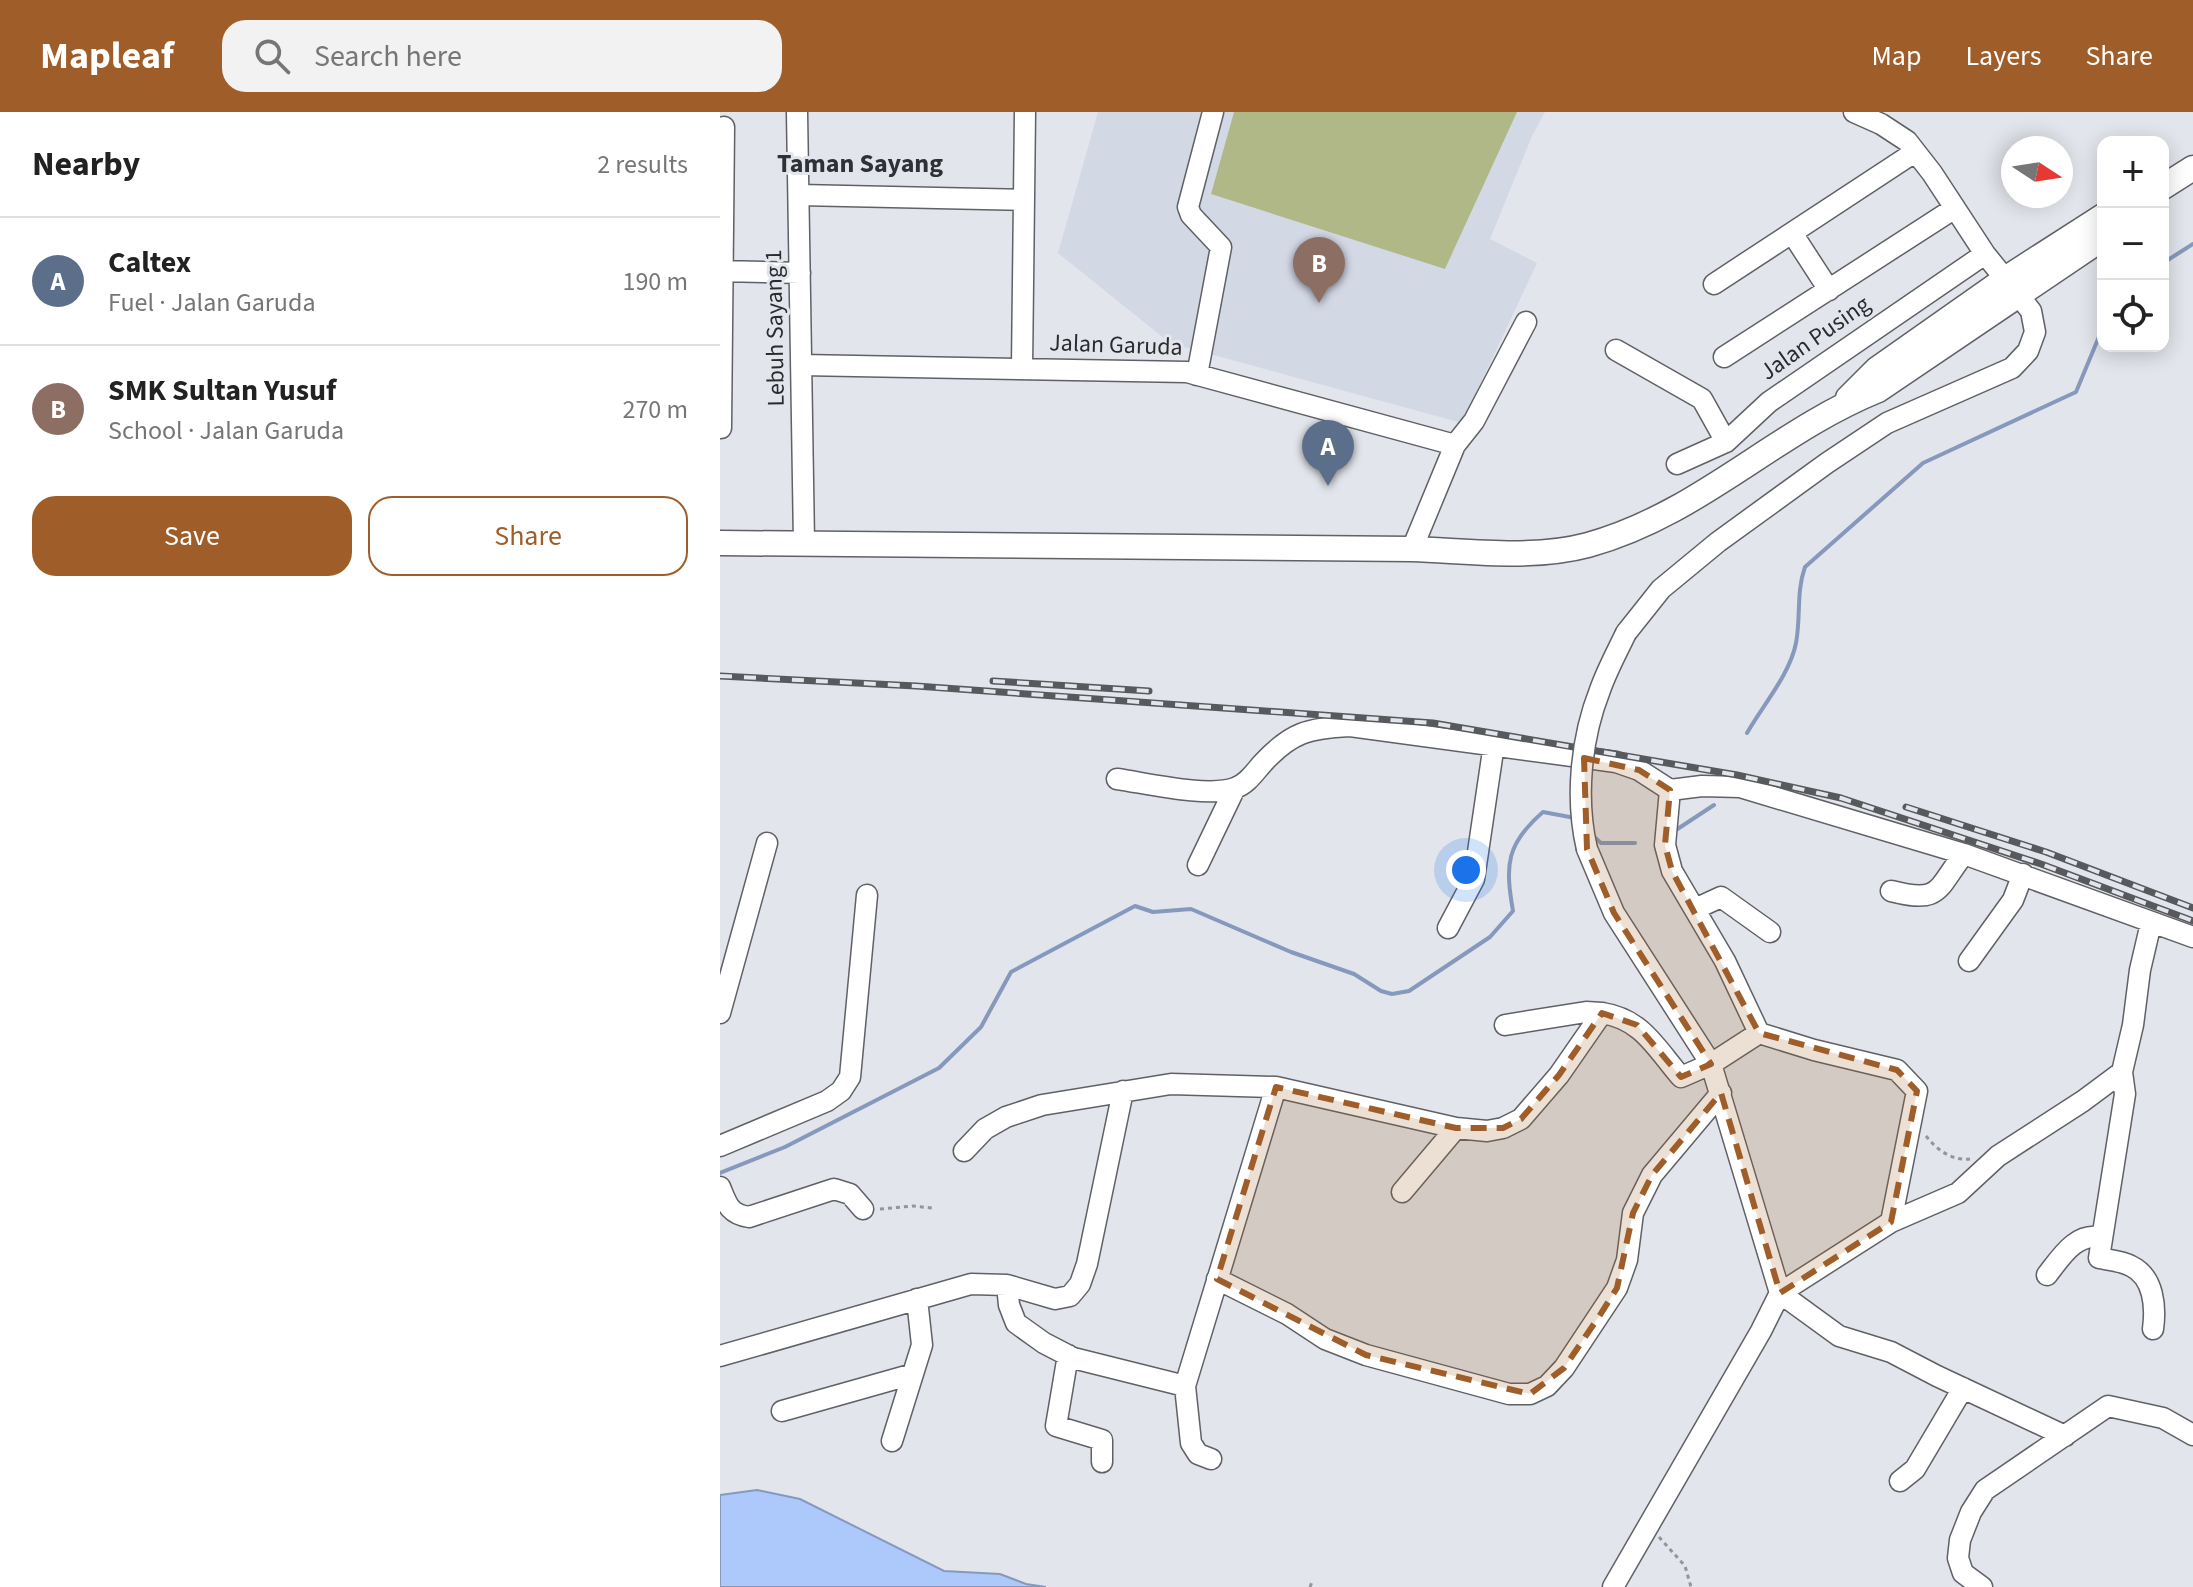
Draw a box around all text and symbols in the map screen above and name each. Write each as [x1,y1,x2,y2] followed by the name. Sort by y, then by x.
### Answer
[222,20,782,92] search box
[40,29,174,83] text: Mapleaf
[250,34,294,78] icon: search
[314,35,462,78] text: Search here
[1871,36,1921,76] text: Map
[1965,36,2041,76] text: Layers
[2085,36,2153,76] text: Share
[2001,136,2073,208] north arrow
[2097,136,2169,352] map controls
[2097,136,2169,208] button: +
[32,140,140,189] text: Nearby
[777,145,943,182] district label: Taman Sayang
[597,146,688,183] text: 2 results
[2097,208,2169,280] button: −
[1293,237,1345,303] pin: B
[108,241,191,284] text: Caltex
[756,249,794,407] street label: Lebuh Sayang 1
[51,263,65,300] text: A
[622,263,688,300] text: 190 m
[2097,280,2169,352] button: locate
[108,284,316,321] text: Fuel · Jalan Garuda
[1753,287,1877,389] street label: Jalan Pusing
[1049,325,1183,365] street label: Jalan Garuda
[108,369,336,412] text: SMK Sultan Yusuf
[50,391,66,428] text: B
[622,391,688,428] text: 270 m
[108,412,344,449] text: School · Jalan Garuda
[1302,420,1354,486] pin: A
[32,496,352,576] button: Save
[368,496,688,576] button: Share
[1446,850,1486,890] your location

